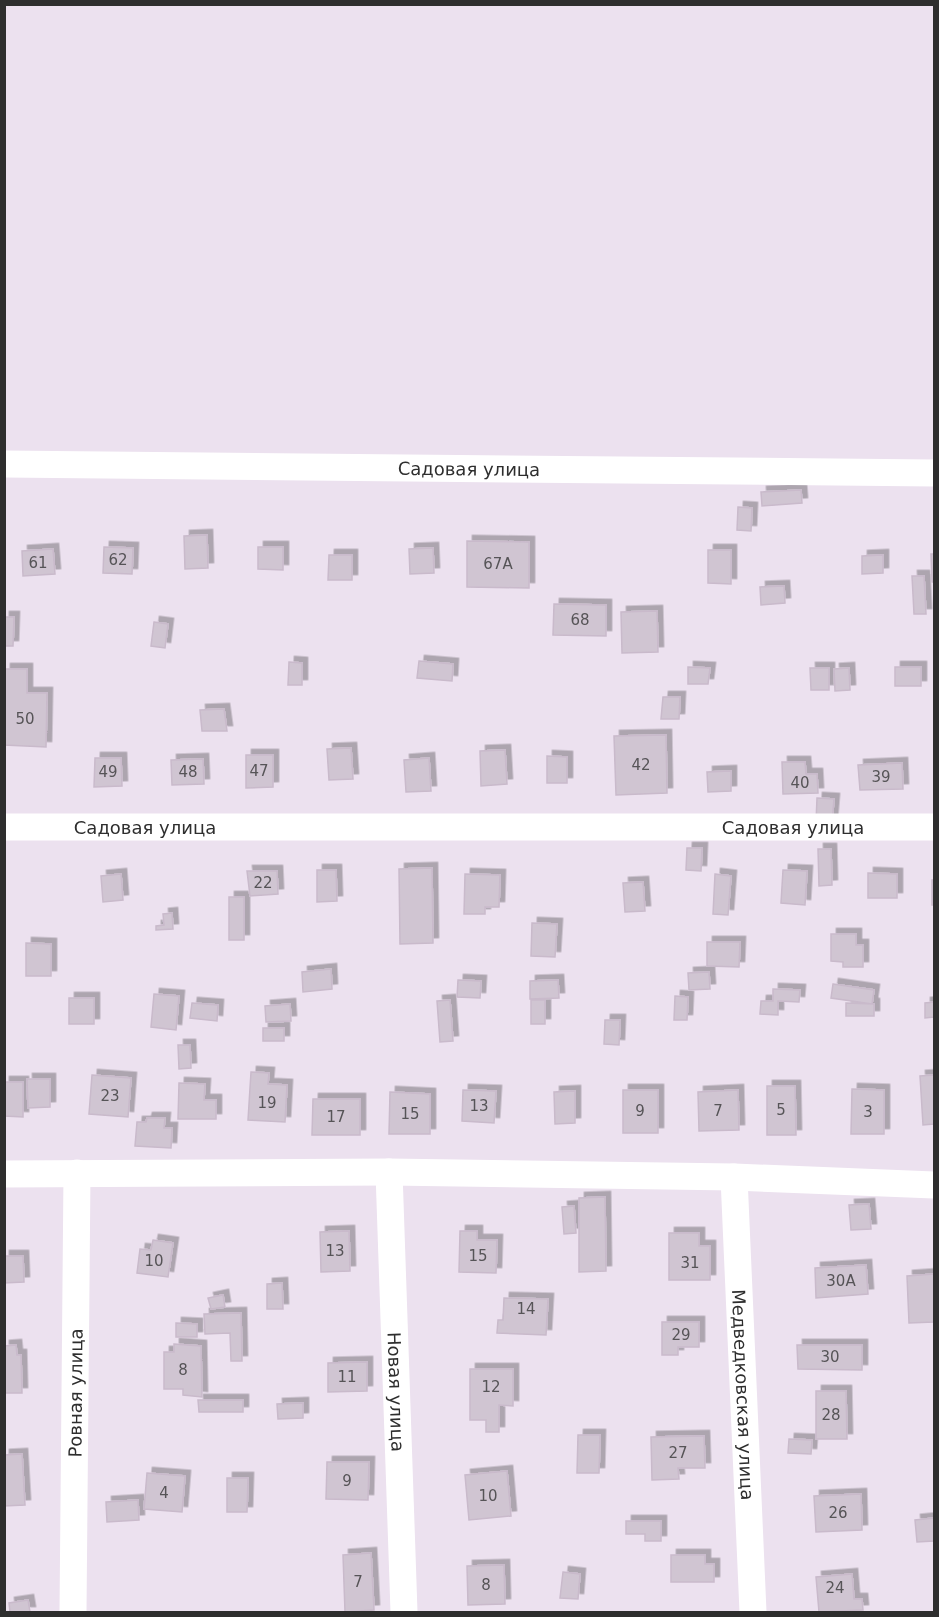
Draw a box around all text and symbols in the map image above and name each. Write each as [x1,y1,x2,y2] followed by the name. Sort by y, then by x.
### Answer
[398,457,540,480] street label: Садовая улица
[108,551,128,569] house number: 62
[28,554,48,572] house number: 61
[483,555,513,573] house number: 67А
[570,611,590,629] house number: 68
[15,710,35,728] house number: 50
[631,756,651,774] house number: 42
[249,762,269,780] house number: 47
[98,763,118,781] house number: 49
[178,763,198,781] house number: 48
[871,768,891,786] house number: 39
[790,774,810,792] house number: 40
[74,817,216,838] street label: Садовая улица
[722,817,864,838] street label: Садовая улица
[253,874,273,892] house number: 22
[100,1087,120,1105] house number: 23
[257,1094,277,1112] house number: 19
[469,1097,489,1115] house number: 13
[776,1101,786,1119] house number: 5
[635,1102,645,1120] house number: 9
[713,1102,723,1120] house number: 7
[863,1103,873,1121] house number: 3
[400,1105,420,1123] house number: 15
[326,1108,346,1126] house number: 17
[325,1242,345,1260] house number: 13
[468,1247,488,1265] house number: 15
[144,1252,164,1270] house number: 10
[680,1254,700,1272] house number: 31
[826,1272,856,1290] house number: 30А
[728,1289,759,1501] street label: Медведковская улица
[516,1300,536,1318] house number: 14
[671,1326,691,1344] house number: 29
[64,1328,86,1458] street label: Ровная улица
[384,1332,409,1452] street label: Новая улица
[820,1348,840,1366] house number: 30
[178,1361,188,1379] house number: 8
[337,1368,357,1386] house number: 11
[481,1378,501,1396] house number: 12
[821,1406,841,1424] house number: 28
[668,1444,688,1462] house number: 27
[342,1472,352,1490] house number: 9
[159,1484,169,1502] house number: 4
[478,1487,498,1505] house number: 10
[828,1504,848,1522] house number: 26
[353,1573,363,1591] house number: 7
[481,1576,491,1594] house number: 8
[825,1579,845,1597] house number: 24

